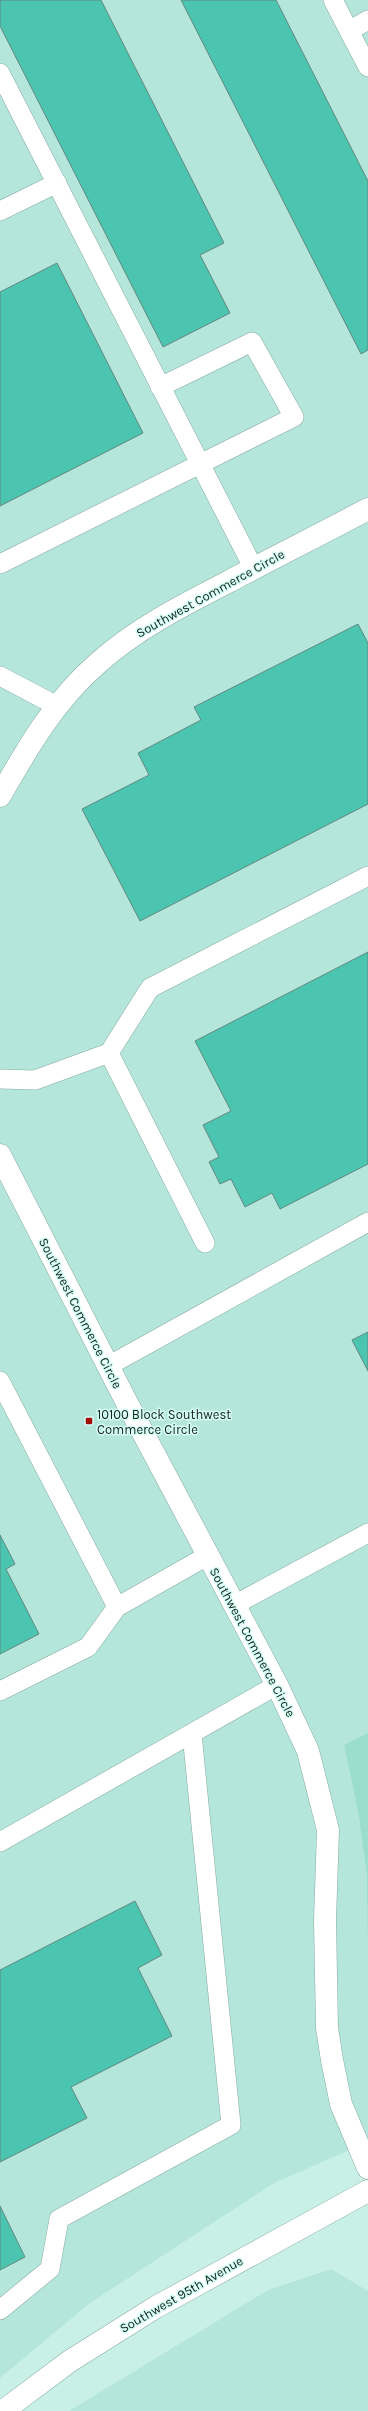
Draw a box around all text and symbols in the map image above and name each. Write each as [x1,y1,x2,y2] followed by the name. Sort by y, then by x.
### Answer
[133,546,287,641] street label: Southwest Commerce Circle
[36,1235,125,1391] street label: Southwest Commerce Circle
[97,1407,231,1437] place label: 10100 Block Southwest Commerce Circle
[84,1416,94,1426] marker: 10100 Block Southwest Commerce Circle
[207,1565,299,1720] street label: Southwest Commerce Circle
[117,2253,246,2336] street label: Southwest 95th Avenue

